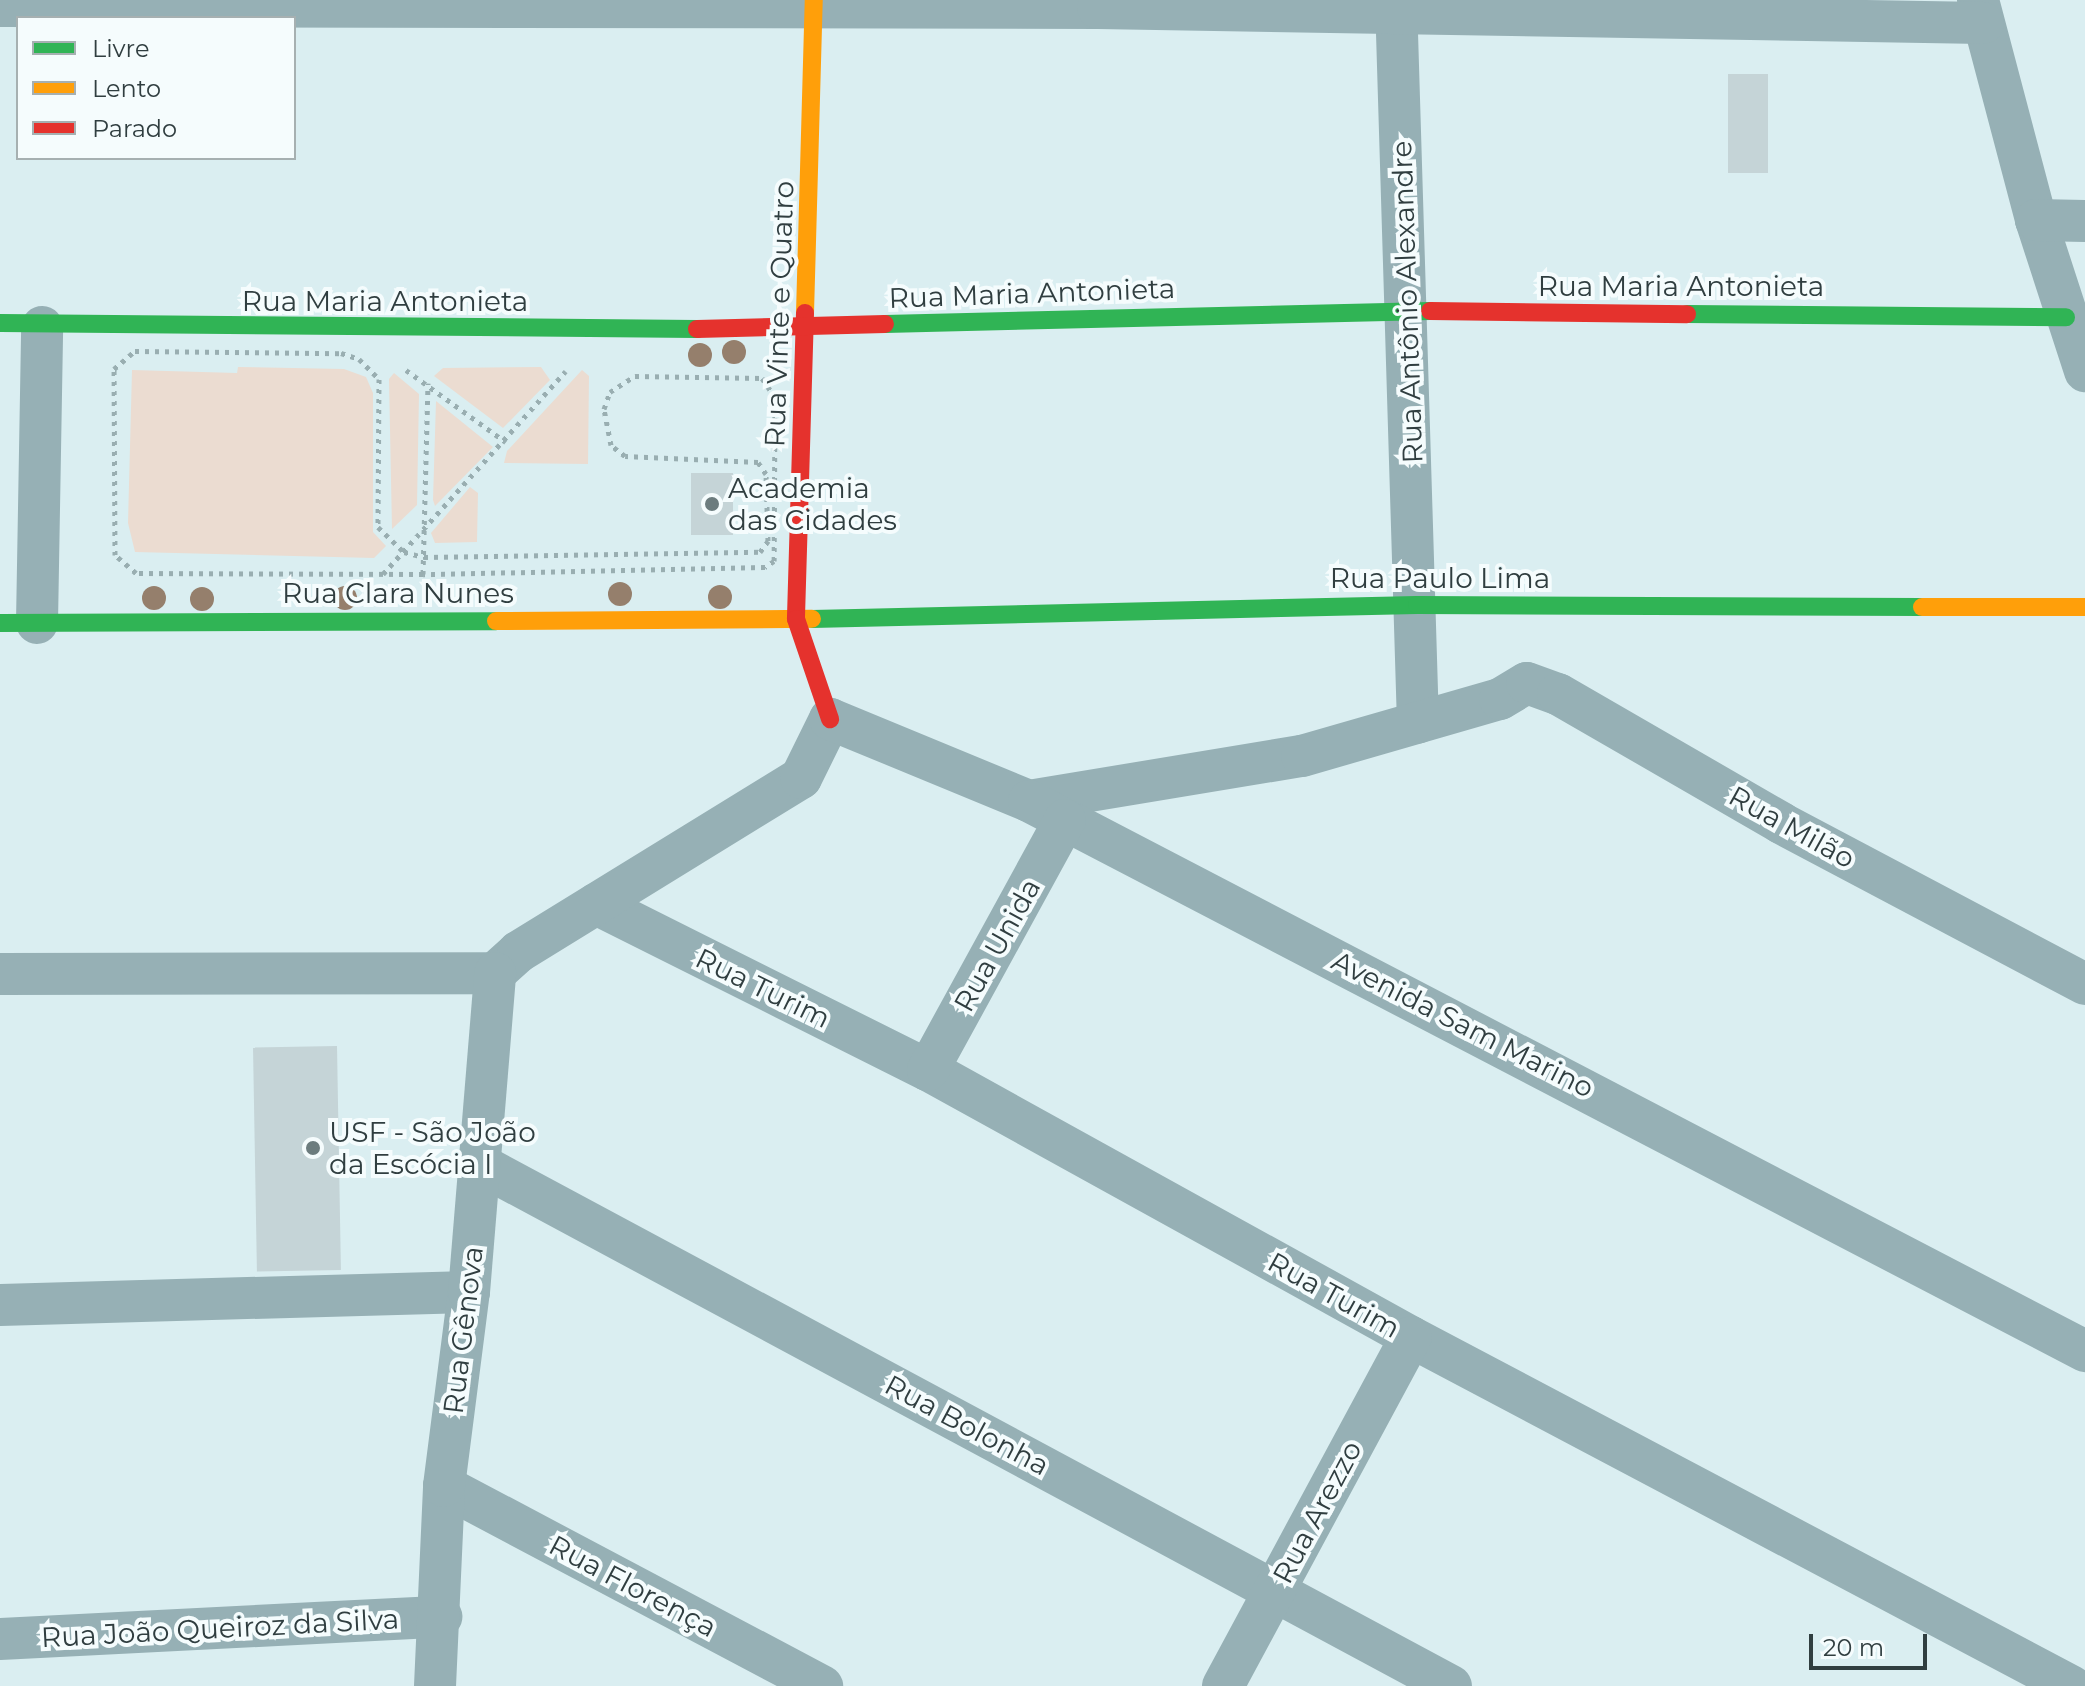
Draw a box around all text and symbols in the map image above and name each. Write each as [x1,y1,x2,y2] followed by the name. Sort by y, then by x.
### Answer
[16,16,296,160] legend
[92,34,149,63] text: Livre
[92,74,161,103] text: Lento
[92,114,177,143] text: Parado
[1385,140,1429,464] street label: Rua Antônio Alexandre
[758,180,800,448] street label: Rua Vinte e Quatro
[1538,269,1824,303] street label: Rua Maria Antonieta
[888,271,1176,315] street label: Rua Maria Antonieta
[242,284,528,318] street label: Rua Maria Antonieta
[728,471,897,537] place label: Academia das Cidades
[703,495,721,513] marker: Academia das Cidades
[1330,561,1550,595] street label: Rua Paulo Lima
[282,576,514,610] street label: Rua Clara Nunes
[1723,779,1861,875] street label: Rua Milão
[947,873,1047,1017] street label: Rua Unida
[690,941,836,1035] street label: Rua Turim
[1326,943,1600,1105] street label: Avenida Sam Marino
[329,1115,536,1181] place label: USF - São João da Escócia I
[304,1139,322,1157] marker: USF - São João da Escócia I
[436,1244,490,1416] street label: Rua Gênova
[1262,1245,1406,1345] street label: Rua Turim
[879,1368,1055,1482] street label: Rua Bolonha
[1265,1435,1369,1589] street label: Rua Arezzo
[544,1528,722,1644] street label: Rua Florença
[40,1602,400,1654] street label: Rua João Queiroz da Silva
[1813,1618,1931,1668] scale bar
[1823,1633,1884,1662] text: 20 m

